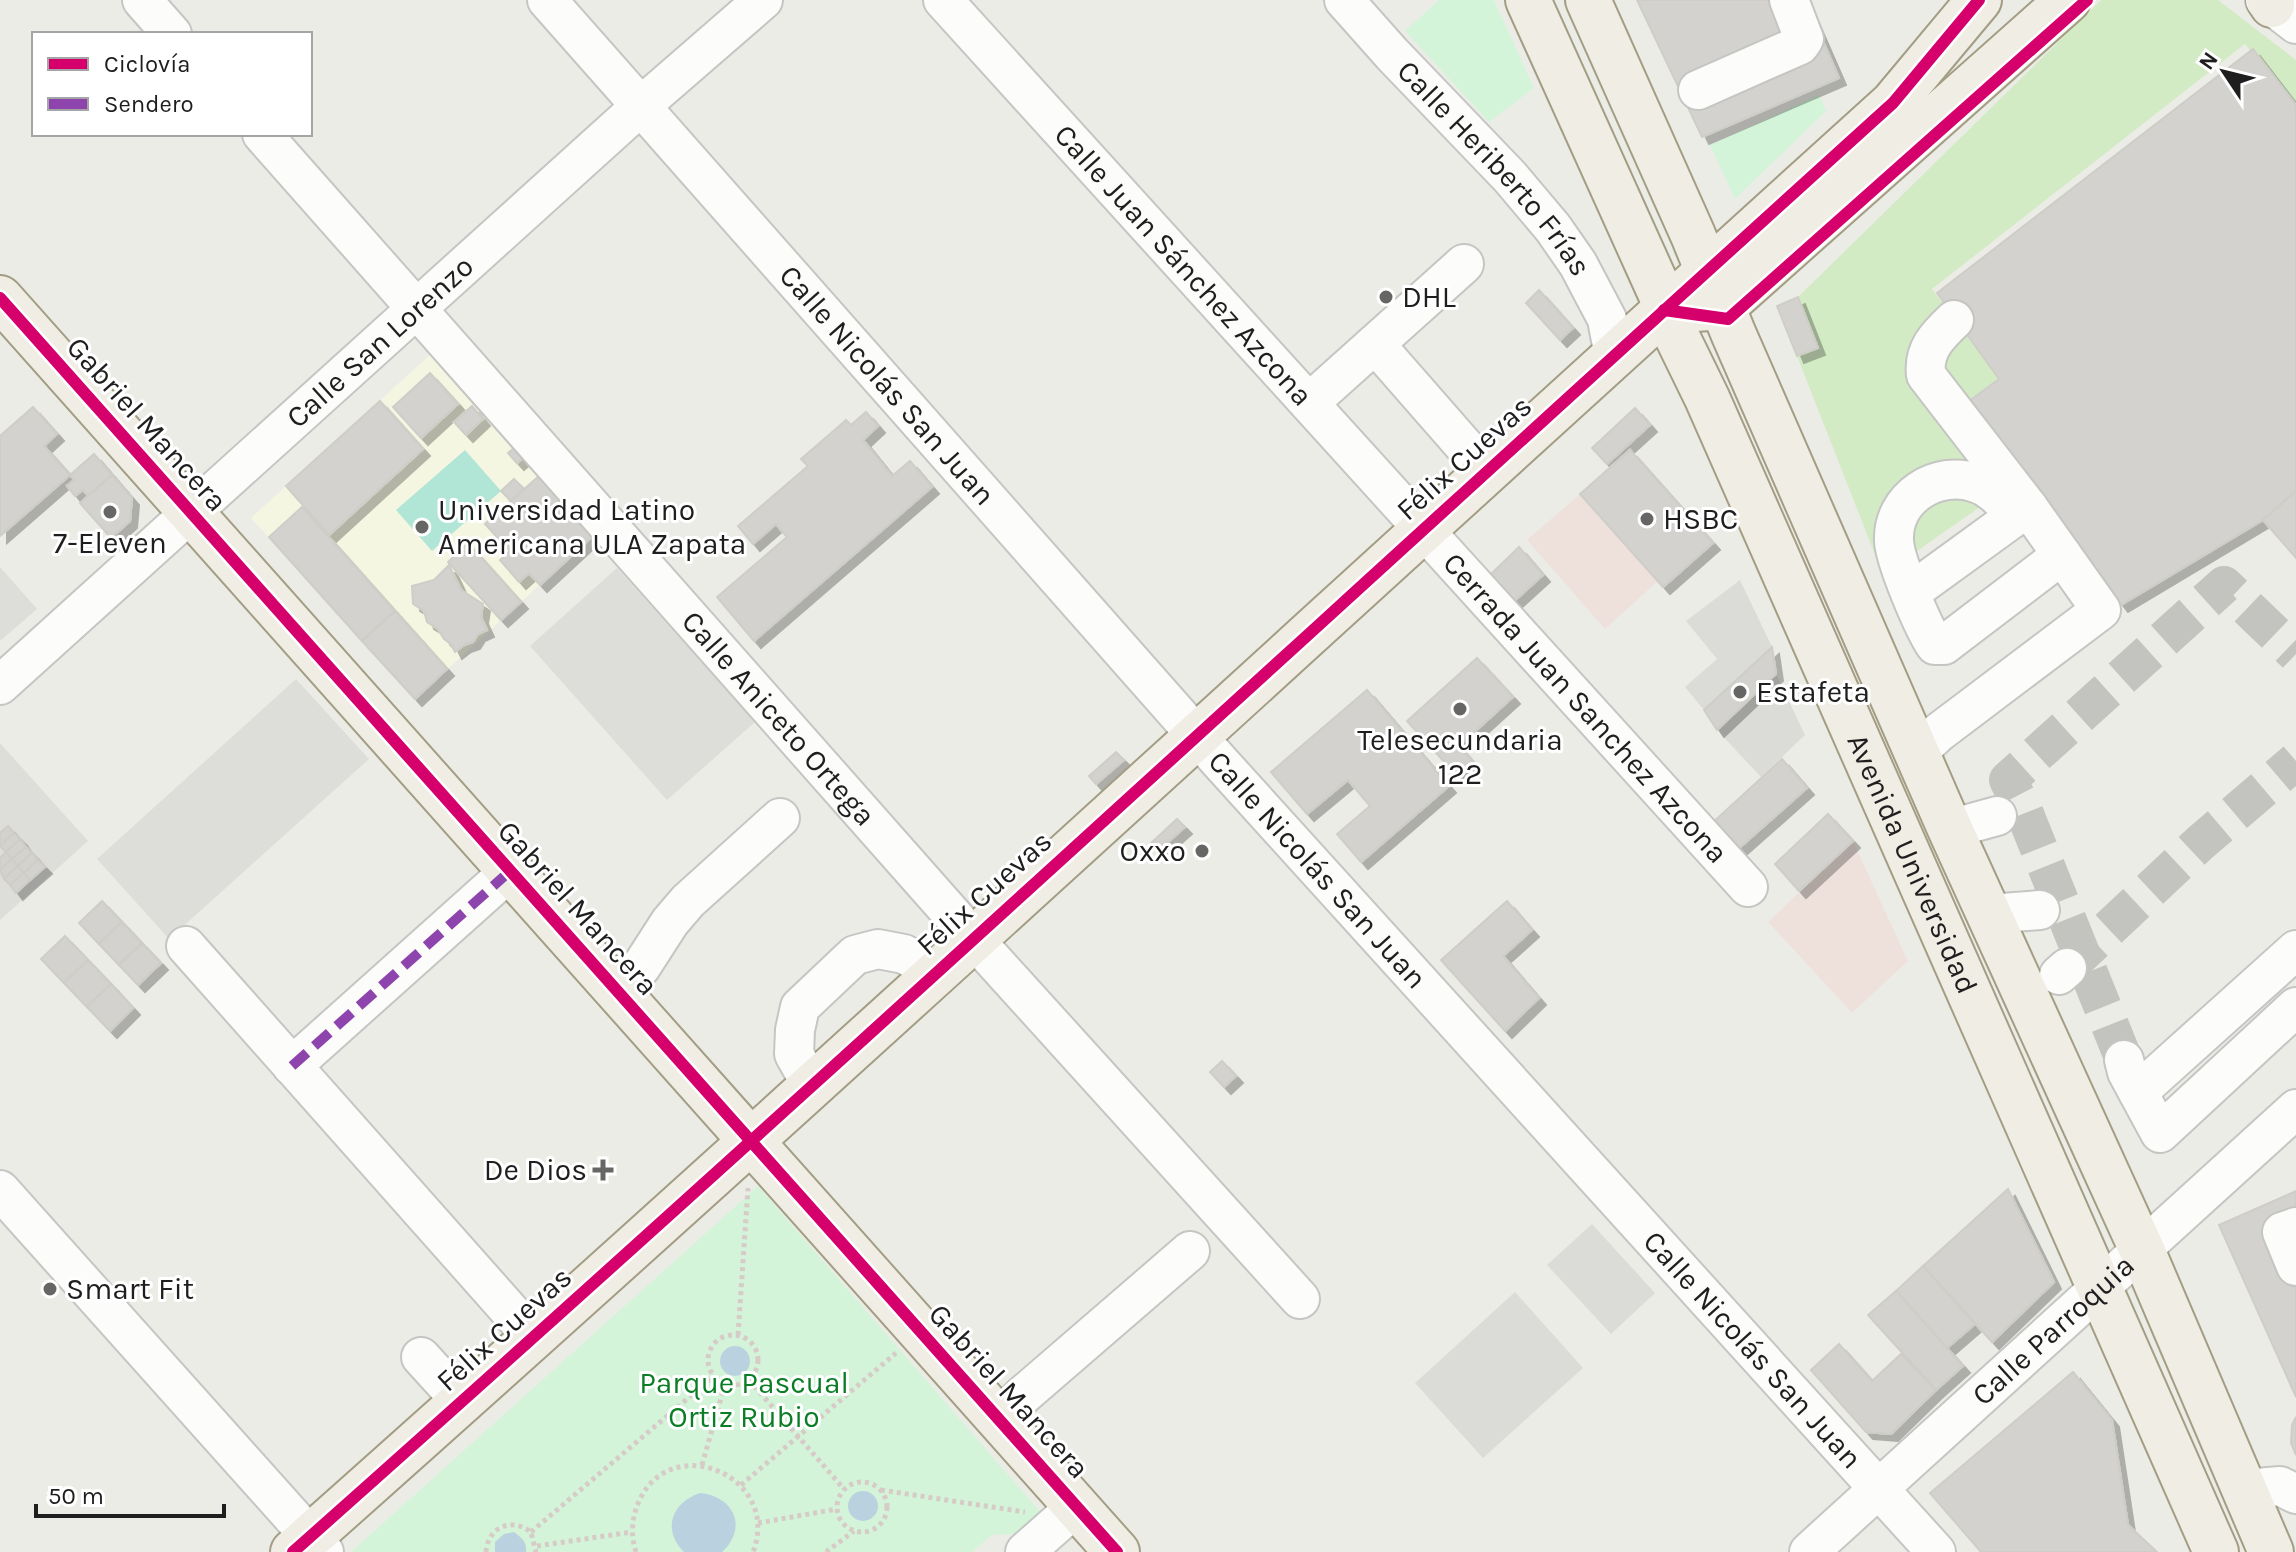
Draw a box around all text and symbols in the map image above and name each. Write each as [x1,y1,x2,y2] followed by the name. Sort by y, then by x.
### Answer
[32,32,312,136] legend
[2184,32,2264,112] north arrow
[2193,47,2224,75] text: N
[104,50,191,78] text: Ciclovía
[1390,53,1599,282] street label: Calle Heriberto Frías
[104,90,194,118] text: Sendero
[1047,117,1320,413] street label: Calle Juan Sánchez Azcona
[279,248,481,435] street label: Calle San Lorenzo
[772,258,1003,513] street label: Calle Nicolás San Juan
[1402,279,1456,315] place label: DHL
[1377,288,1395,306] marker: DHL
[59,329,235,519] street label: Gabriel Mancera
[1389,388,1539,528] street label: Félix Cuevas
[438,492,746,562] place label: Universidad Latino Americana ULA Zapata
[1663,501,1738,537] place label: HSBC
[101,503,119,521] marker: 7-Eleven
[1638,510,1656,528] marker: HSBC
[413,518,431,536] marker: Universidad Latino Americana ULA Zapata
[53,525,167,561] place label: 7-Eleven
[1435,545,1735,871] street label: Cerrada Juan Sanchez Azcona
[674,603,883,833] street label: Calle Aniceto Ortega
[1756,674,1870,710] place label: Estafeta
[1731,683,1749,701] marker: Estafeta
[1451,700,1469,718] marker: Telesecundaria 122
[1357,722,1563,792] place label: Telesecundaria 122
[1839,728,1985,999] street label: Avenida Universidad
[1201,743,1434,996] street label: Calle Nicolás San Juan
[490,813,666,1003] street label: Gabriel Mancera
[909,823,1059,963] street label: Félix Cuevas
[1120,833,1186,869] place label: Oxxo
[1193,842,1211,860] marker: Oxxo
[484,1152,587,1188] place label: De Dios
[594,1161,612,1179] marker: De Dios
[1636,1224,1870,1476] street label: Calle Nicolás San Juan
[1965,1247,2142,1413] street label: Calle Parroquia
[429,1259,579,1399] street label: Félix Cuevas
[66,1271,194,1307] place label: Smart Fit
[41,1280,59,1298] marker: Smart Fit
[921,1296,1097,1486] street label: Gabriel Mancera
[639,1365,849,1435] park label: Parque Pascual Ortiz Rubio
[36,1468,224,1518] scale bar
[48,1482,104,1510] text: 50 m

